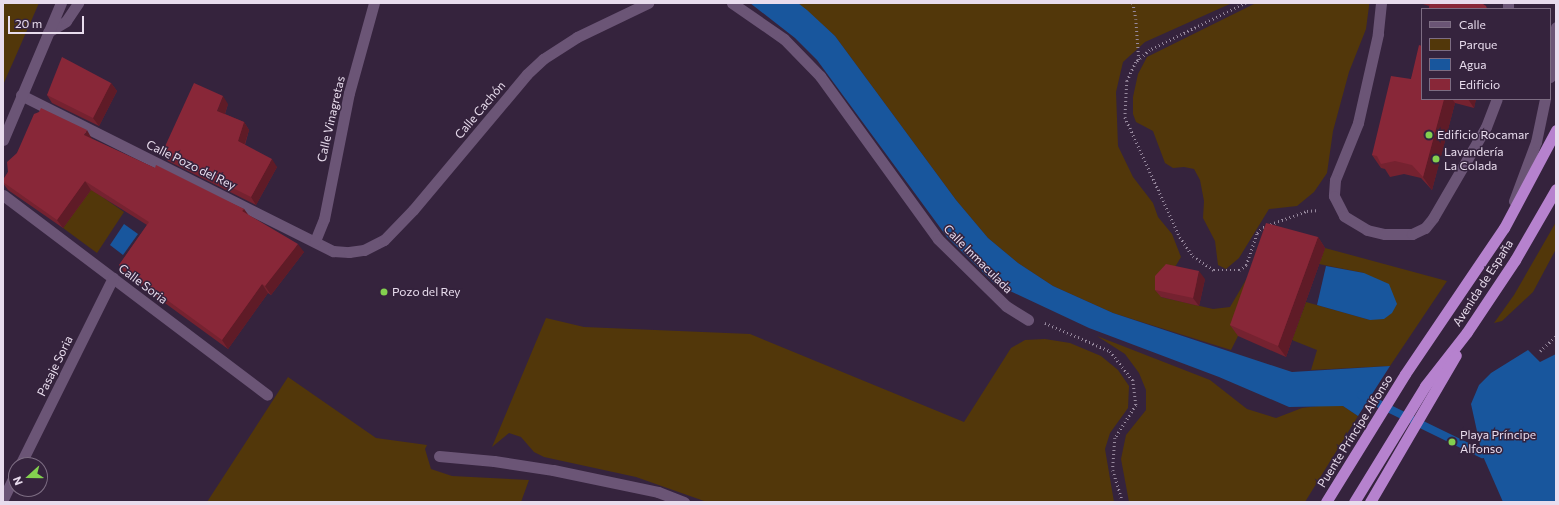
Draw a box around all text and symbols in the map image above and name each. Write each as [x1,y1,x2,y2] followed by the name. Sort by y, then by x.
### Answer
[10,8,86,34] scale bar
[1421,8,1551,100] legend
[15,16,42,30] text: 20 m
[1459,17,1486,31] text: Calle
[1459,37,1497,51] text: Parque
[1459,57,1487,71] text: Agua
[314,75,348,163] street label: Calle Vinagretas
[1459,77,1500,91] text: Edificio
[452,78,508,142] street label: Calle Cachón
[1437,128,1529,142] place label: Edificio Rocamar
[1424,130,1434,140] marker: Edificio Rocamar
[144,137,238,193] street label: Calle Pozo del Rey
[1444,145,1504,173] place label: Lavandería La Colada
[1431,154,1441,164] marker: Lavandería La Colada
[941,222,1015,296] street label: Calle Inmaculada
[1450,237,1516,329] street label: Avenida de España
[116,261,170,307] street label: Calle Soria
[392,285,461,299] place label: Pozo del Rey
[379,287,389,297] marker: Pozo del Rey
[34,333,76,399] street label: Pasaje Soria
[1314,372,1396,490] street label: Puente Príncipe Alfonso
[1460,428,1536,456] place label: Playa Príncipe Alfonso
[1447,437,1457,447] marker: Playa Príncipe Alfonso
[8,457,48,497] north arrow
[10,475,25,487] text: N

